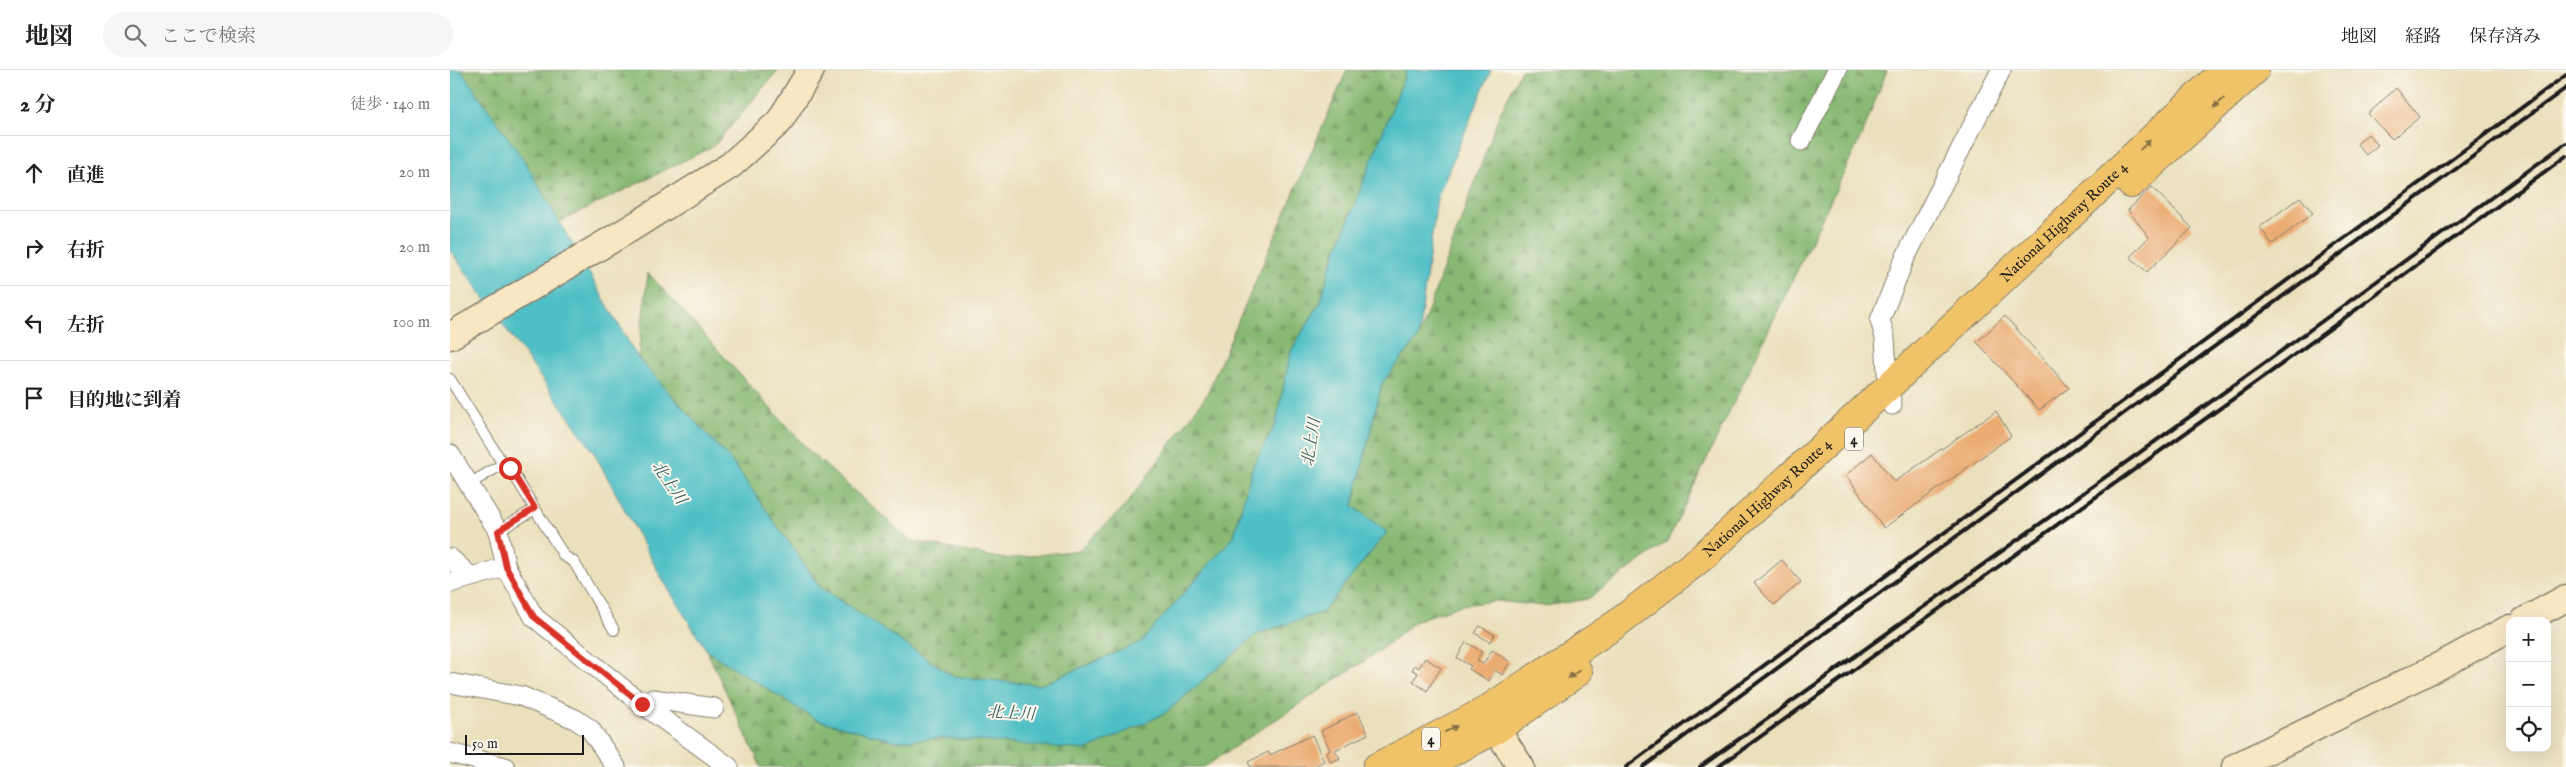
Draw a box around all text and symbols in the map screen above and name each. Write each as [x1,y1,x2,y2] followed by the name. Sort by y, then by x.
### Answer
[103,12,453,57] search box
[121,21,149,49] icon: search
[25,22,73,53] text: 地図
[161,25,256,49] text: ここで検索
[2341,26,2377,49] text: 地図
[2405,26,2441,49] text: 経路
[2469,26,2541,49] text: 保存済み
[20,92,55,119] text: 2 分
[350,95,430,115] text: 徒歩 · 140 m
[2214,97,2226,109] one-way arrow
[2139,139,2151,151] one-way arrow
[1996,157,2132,287] street label: National Highway Route 4
[20,159,48,187] icon: ahead
[399,163,430,183] text: 20 m
[67,164,105,188] text: 直進
[20,234,48,262] icon: right
[399,238,430,258] text: 20 m
[67,239,105,263] text: 右折
[20,309,48,337] icon: left
[393,313,430,333] text: 100 m
[67,314,105,338] text: 左折
[20,384,48,412] icon: arrive
[67,389,181,413] text: 目的地に到着
[1298,415,1326,468] water label: 北上川
[1845,428,1863,450] road number: 4
[1699,434,1836,562] street label: National Highway Route 4
[499,457,522,480] route start
[647,458,691,510] water label: 北上川
[2506,617,2551,752] map controls
[2506,617,2551,662] button: +
[2506,662,2551,707] button: −
[1567,669,1581,679] one-way arrow
[631,693,654,716] route end
[986,703,1037,725] water label: 北上川
[2506,707,2551,752] button: locate
[1444,725,1459,733] one-way arrow
[1422,728,1440,751] road number: 4
[465,732,584,755] scale bar
[472,735,498,753] text: 50 m

